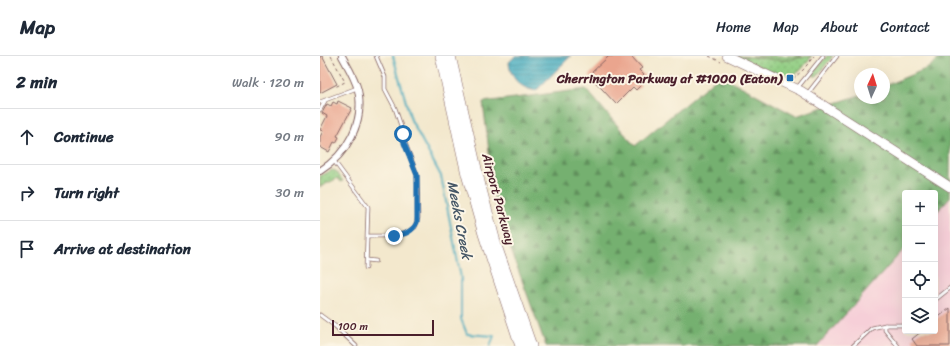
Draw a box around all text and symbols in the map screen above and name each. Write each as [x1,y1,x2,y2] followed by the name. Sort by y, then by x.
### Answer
[20,11,55,44] text: Map
[716,15,751,40] text: Home
[773,15,799,40] text: Map
[821,15,858,40] text: About
[880,15,930,40] text: Contact
[16,67,57,97] text: 2 min
[556,67,783,90] place label: Cherrington Parkway at #1000 (Eaton)
[854,68,890,104] north arrow
[232,71,304,94] text: Walk · 120 m
[785,73,795,83] marker: Cherrington Parkway at #1000 (Eaton)
[54,124,114,150] text: Continue
[274,125,304,148] text: 90 m
[394,125,412,143] route start
[16,126,38,148] icon: ahead
[475,150,522,248] street label: Airport Parkway
[440,179,480,263] water label: Meeks Creek
[54,180,119,206] text: Turn right
[275,181,304,204] text: 30 m
[16,182,38,204] icon: right
[902,190,938,334] map controls
[902,190,938,226] button: +
[902,226,938,262] button: −
[385,227,403,245] route end
[54,236,191,262] text: Arrive at destination
[16,238,38,260] icon: arrive
[902,262,938,298] button: locate
[902,298,938,334] button: layers
[338,317,368,336] text: 100 m
[332,318,434,337] scale bar

